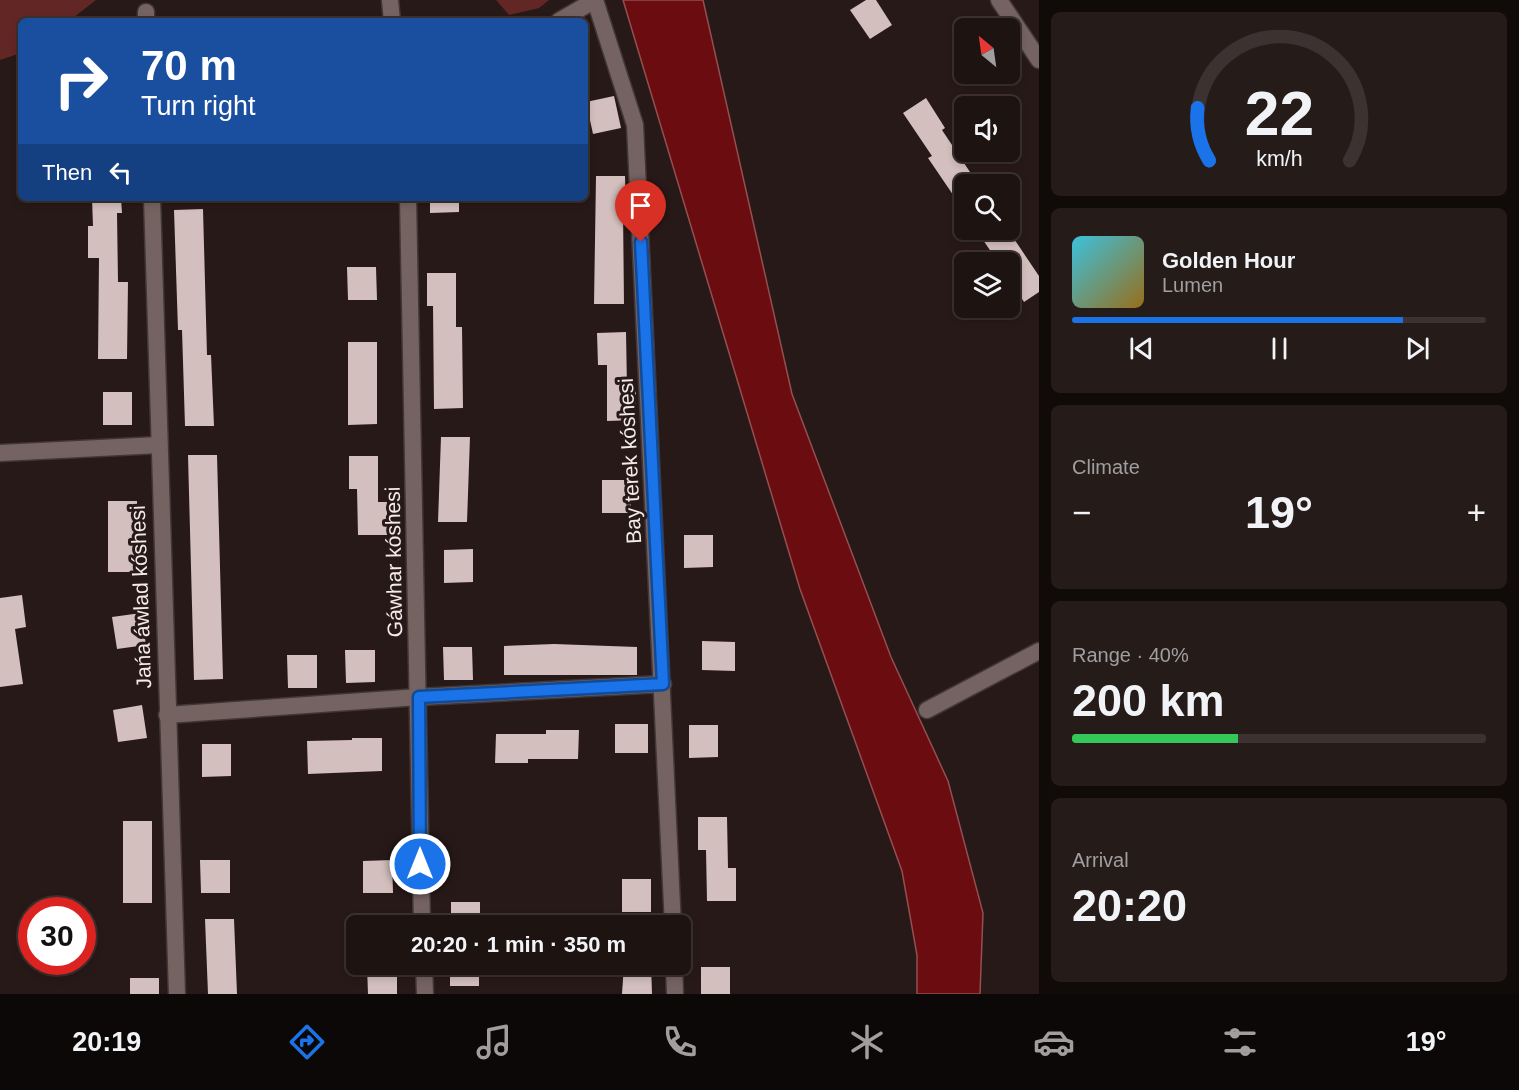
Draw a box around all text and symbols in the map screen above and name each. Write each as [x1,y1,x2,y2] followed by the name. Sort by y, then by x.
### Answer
[954,18,1020,84] north arrow
[954,18,1020,318] map controls
[42,42,120,120] icon: right
[141,42,237,89] text: 70 m
[1244,79,1314,148] text: 22
[141,91,256,121] text: Turn right
[954,96,1020,162] button: sound
[1256,148,1302,172] text: km/h
[104,156,137,189] icon: left
[42,160,92,185] text: Then
[954,174,1020,240] button: search
[615,180,666,242] pin
[624,189,657,222] icon: arrive
[1162,248,1295,273] text: Golden Hour
[954,252,1020,318] button: layers
[1162,274,1223,296] text: Lumen
[1125,332,1158,365] icon: previous
[1263,332,1296,365] icon: pause
[1401,332,1434,365] icon: next
[614,378,645,544] street label: Bay terek kóshesi
[1072,456,1140,478] text: Climate
[381,487,406,637] street label: Gáwhar kóshesi
[1245,487,1313,538] text: 19°
[1072,494,1091,531] text: −
[1467,494,1486,531] text: +
[126,505,155,689] street label: Jańa áwlad kóshesi
[1072,644,1189,666] text: Range · 40%
[1072,675,1225,726] text: 200 km
[388,832,452,896] position arrow
[1072,849,1129,871] text: Arrival
[1072,880,1187,931] text: 20:20
[18,897,96,975] speed limit sign: 30
[411,932,626,957] text: 20:20 · 1 min · 350 m
[286,1021,328,1063] icon: directions
[473,1021,515,1063] icon: music
[659,1021,701,1063] icon: phone
[846,1021,888,1063] icon: climate
[1033,1021,1075,1063] icon: car
[1219,1021,1261,1063] icon: filters
[72,1027,141,1057] text: 20:19
[1406,1027,1447,1057] text: 19°

